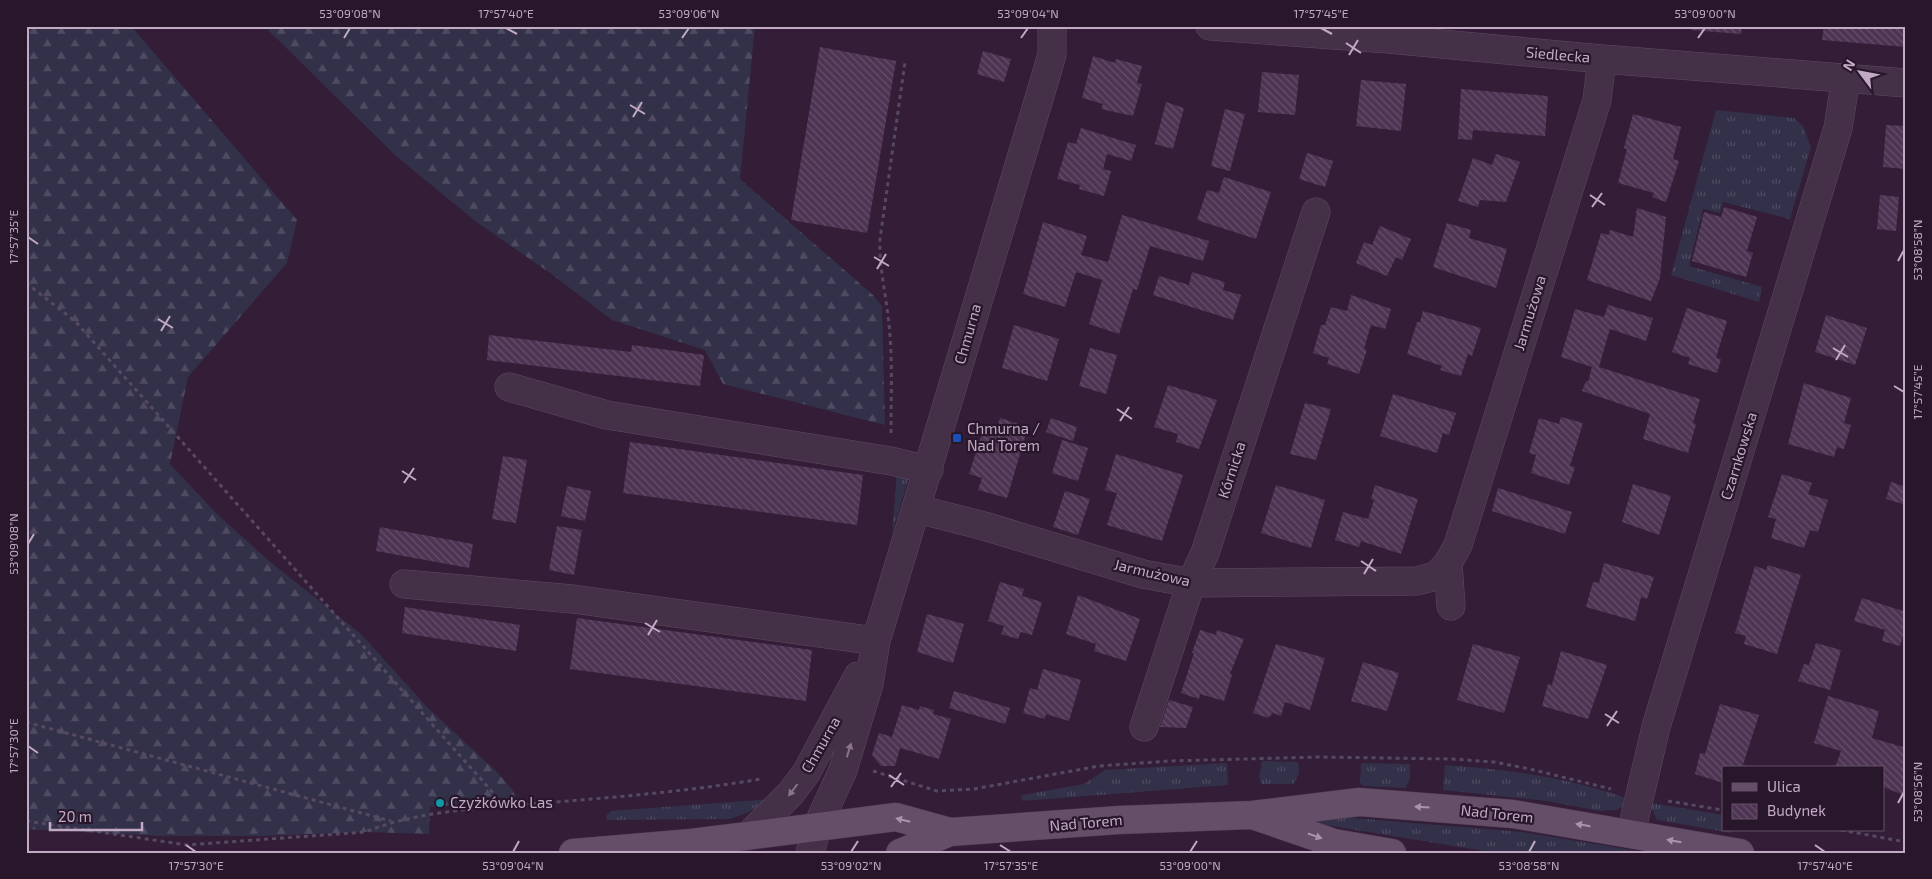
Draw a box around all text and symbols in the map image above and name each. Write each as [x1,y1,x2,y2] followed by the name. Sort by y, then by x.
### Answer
[319,6,381,20] text: 53°09'08"N
[478,6,534,20] text: 17°57'40"E
[659,6,719,20] text: 53°09'06"N
[997,6,1059,20] text: 53°09'04"N
[1294,6,1349,20] text: 17°57'45"E
[1674,6,1736,20] text: 53°09'00"N
[1525,42,1591,66] street label: Siedlecka
[1834,48,1884,98] north arrow
[1839,56,1858,74] text: N
[6,210,20,264] text: 17°57'35"E
[1910,220,1924,280] text: 53°08'58"N
[1509,273,1549,352] street label: Jarmużowa
[950,301,984,366] street label: Chmurna
[1910,364,1924,419] text: 17°57'45"E
[1716,410,1760,502] street label: Czarnkowska
[967,419,1040,454] place label: Chmurna / Nad Torem
[951,432,963,444] marker: Chmurna / Nad Torem
[1213,439,1249,500] street label: Kórnicka
[6,513,20,575] text: 53°09'08"N
[1112,555,1192,590] street label: Jarmużowa
[797,713,843,776] street label: Chmurna
[6,718,20,774] text: 17°57'30"E
[845,742,853,757] one-way arrow
[1910,762,1924,822] text: 53°08'56"N
[1722,766,1884,832] legend
[1767,777,1801,795] text: Ulica
[787,783,798,796] one-way arrow
[450,793,553,811] place label: Czyżkówko Las
[434,797,446,809] marker: Czyżkówko Las
[50,799,142,831] scale bar
[1460,800,1534,826] street label: Nad Torem
[1767,801,1826,819] text: Budynek
[1413,803,1429,811] one-way arrow
[58,807,92,825] text: 20 m
[1049,810,1123,834] street label: Nad Torem
[895,816,910,824] one-way arrow
[1575,821,1591,829] one-way arrow
[1308,832,1323,840] one-way arrow
[1666,837,1682,845] one-way arrow
[168,858,224,872] text: 17°57'30"E
[482,858,544,872] text: 53°09'04"N
[821,858,881,872] text: 53°09'02"N
[984,858,1038,872] text: 17°57'35"E
[1159,858,1221,872] text: 53°09'00"N
[1499,858,1559,872] text: 53°08'58"N
[1797,858,1853,872] text: 17°57'40"E

